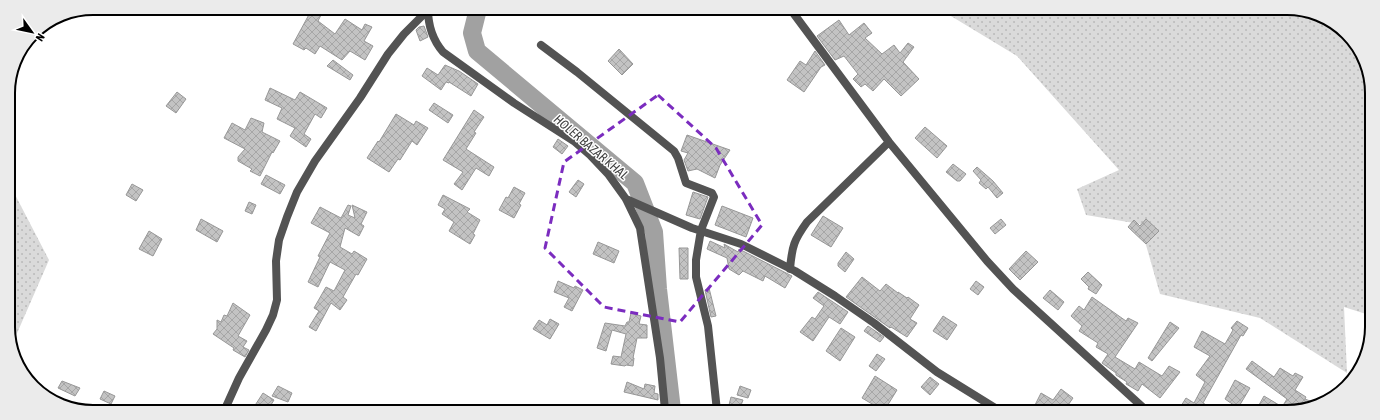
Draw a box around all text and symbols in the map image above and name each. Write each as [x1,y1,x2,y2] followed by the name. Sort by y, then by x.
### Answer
[12,12,52,52] north arrow
[34,31,47,43] text: N
[551,112,631,182] water label: HOLER BAZAR KHAL

